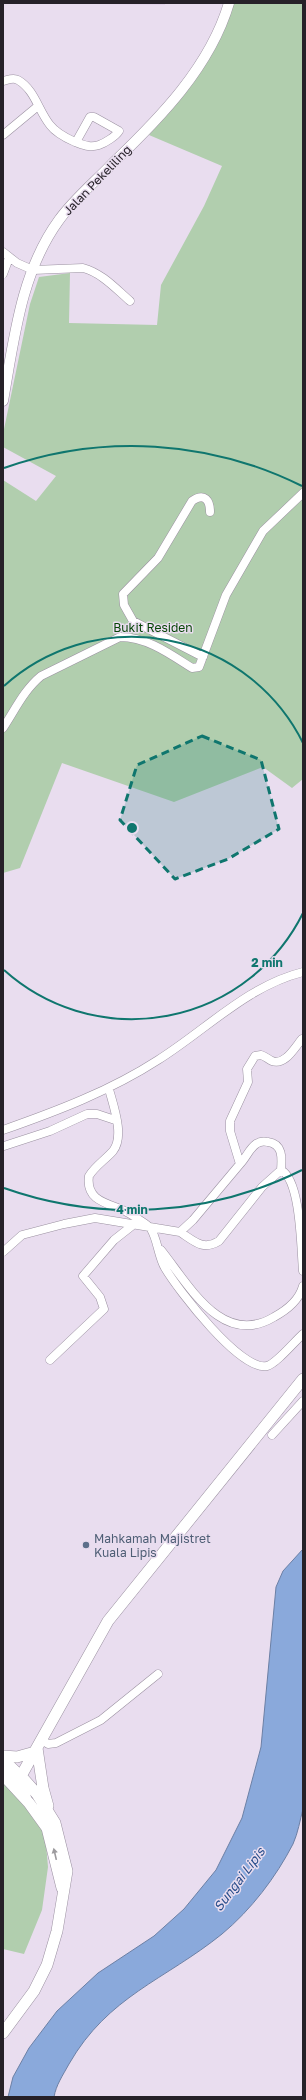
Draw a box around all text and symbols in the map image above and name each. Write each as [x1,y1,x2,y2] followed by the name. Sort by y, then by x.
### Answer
[60,142,134,218] street label: Jalan Pekeliling
[113,620,193,635] park label: Bukit Residen
[125,821,139,835] centre of rings
[251,955,283,970] text: 2 min
[116,1202,148,1217] text: 4 min
[94,1531,211,1560] place label: Mahkamah Majistret Kuala Lipis
[81,1540,91,1550] marker: Mahkamah Majistret Kuala Lipis
[210,1843,269,1914] water label: Sungai Lipis
[51,1848,57,1861] one-way arrow

